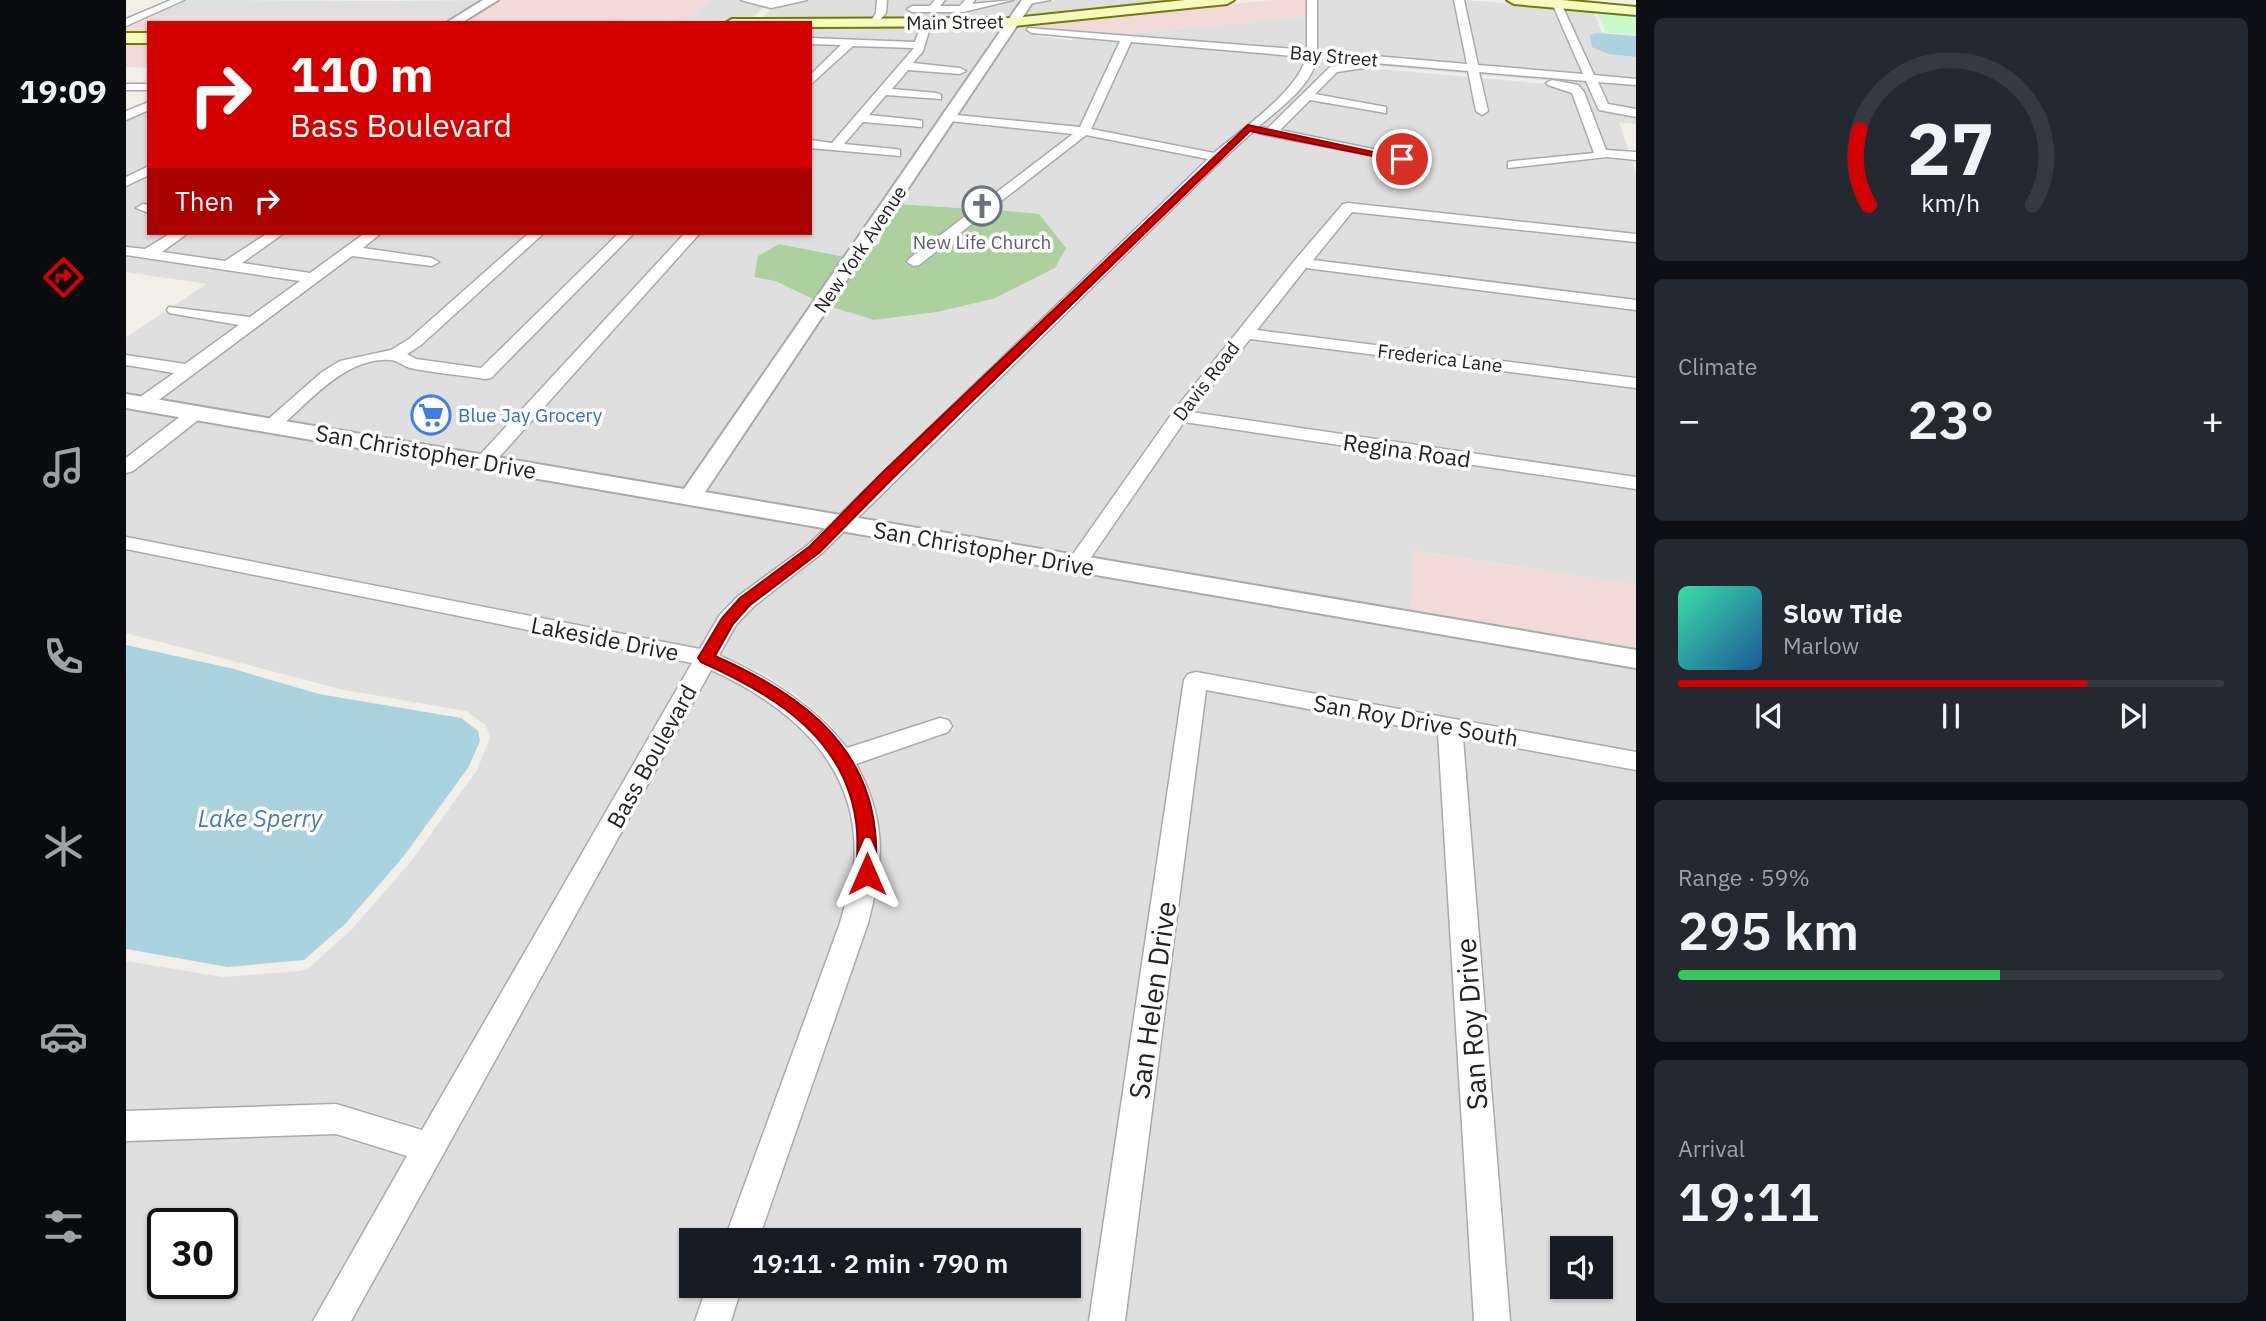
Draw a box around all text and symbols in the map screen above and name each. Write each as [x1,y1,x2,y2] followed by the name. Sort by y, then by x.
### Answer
[906,9,1004,35] street label: Main Street
[1289,40,1379,72] street label: Bay Street
[290,42,434,105] text: 110 m
[175,49,266,140] icon: right
[19,70,107,112] text: 19:09
[1907,101,1995,196] text: 27
[290,104,512,146] text: Bass Boulevard
[1372,129,1432,189] pin
[1383,140,1421,178] icon: arrive
[808,181,912,317] street label: New York Avenue
[248,182,286,220] icon: right
[175,184,234,218] text: Then
[961,185,1003,227] church icon: New Life Church
[1922,186,1980,219] text: km/h
[913,230,1051,254] place label: New Life Church
[39,253,88,302] icon: directions
[1168,336,1244,426] street label: Davis Road
[1376,338,1504,378] street label: Frederica Lane
[1678,351,1757,381] text: Climate
[1908,386,1994,453] text: 23°
[410,394,452,436] supermarket icon: Blue Jay Grocery
[1678,395,1701,444] text: −
[2201,395,2224,444] text: +
[458,403,603,427] place label: Blue Jay Grocery
[313,417,539,485] street label: San Christopher Drive
[1341,426,1473,474] street label: Regina Road
[39,443,88,492] icon: music
[871,514,1097,582] street label: San Christopher Drive
[1783,596,1903,630] text: Slow Tide
[529,609,681,667] street label: Lakeside Drive
[1783,630,1859,660] text: Marlow
[39,632,88,681] icon: phone
[599,679,703,833] street label: Bass Boulevard
[1311,687,1521,753] street label: San Roy Drive South
[1750,697,1788,735] icon: previous
[1932,697,1970,735] icon: pause
[2114,697,2152,735] icon: next
[198,802,324,834] water label: Lake Sperry
[39,822,88,871] icon: climate
[830,837,904,911] position arrow
[1678,862,1810,892] text: Range · 59%
[1678,897,1859,964] text: 295 km
[1120,899,1184,1101] street label: San Helen Drive
[1447,937,1495,1111] street label: San Roy Drive
[39,1012,88,1061] icon: car
[1678,1133,1745,1163] text: Arrival
[1678,1168,1819,1235] text: 19:11
[39,1202,88,1251] icon: filters
[147,1208,238,1299] speed limit sign: 30
[1550,1236,1613,1299] map controls
[1550,1236,1613,1299] button: sound
[752,1246,1008,1280] text: 19:11 · 2 min · 790 m

